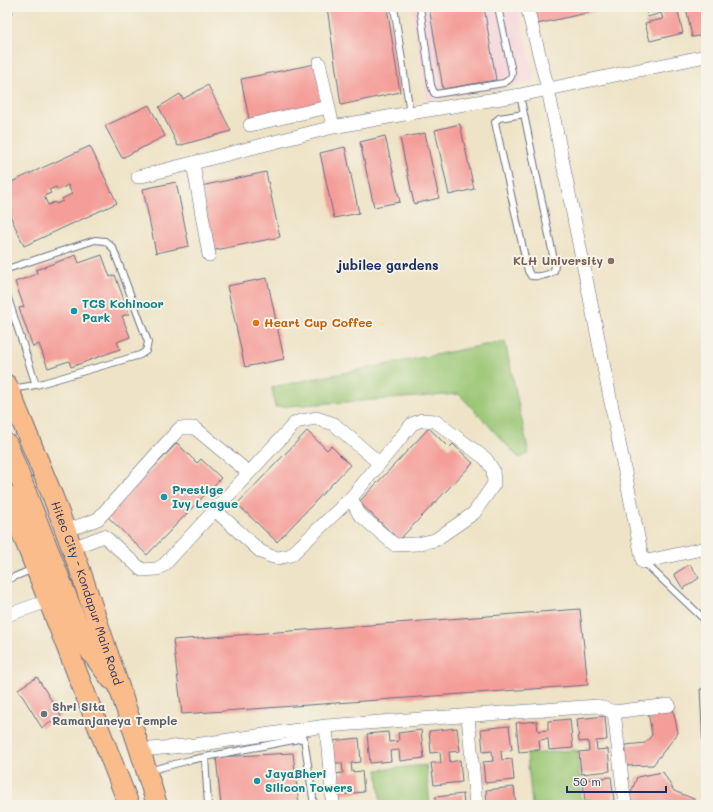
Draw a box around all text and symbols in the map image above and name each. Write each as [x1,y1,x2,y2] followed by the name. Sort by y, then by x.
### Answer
[513,252,603,268] place label: KLH University
[335,256,439,273] district label: jubilee gardens
[606,256,616,266] marker: KLH University
[82,295,164,325] place label: TCS Kohinoor Park
[69,306,79,316] marker: TCS Kohinoor Park
[264,314,373,330] place label: Heart Cup Coffee
[251,318,261,328] marker: Heart Cup Coffee
[172,481,238,511] place label: Prestige Ivy League
[159,492,169,502] marker: Prestige Ivy League
[48,499,127,687] street label: Hitec City - Kondapur Main Road
[52,698,177,728] place label: Shri Sita Ramanjaneya Temple
[39,709,49,719] marker: Shri Sita Ramanjaneya Temple
[265,765,353,795] place label: JayaBheri Silicon Towers
[567,768,666,794] scale bar
[573,773,601,789] text: 50 m
[252,776,262,786] marker: JayaBheri Silicon Towers

